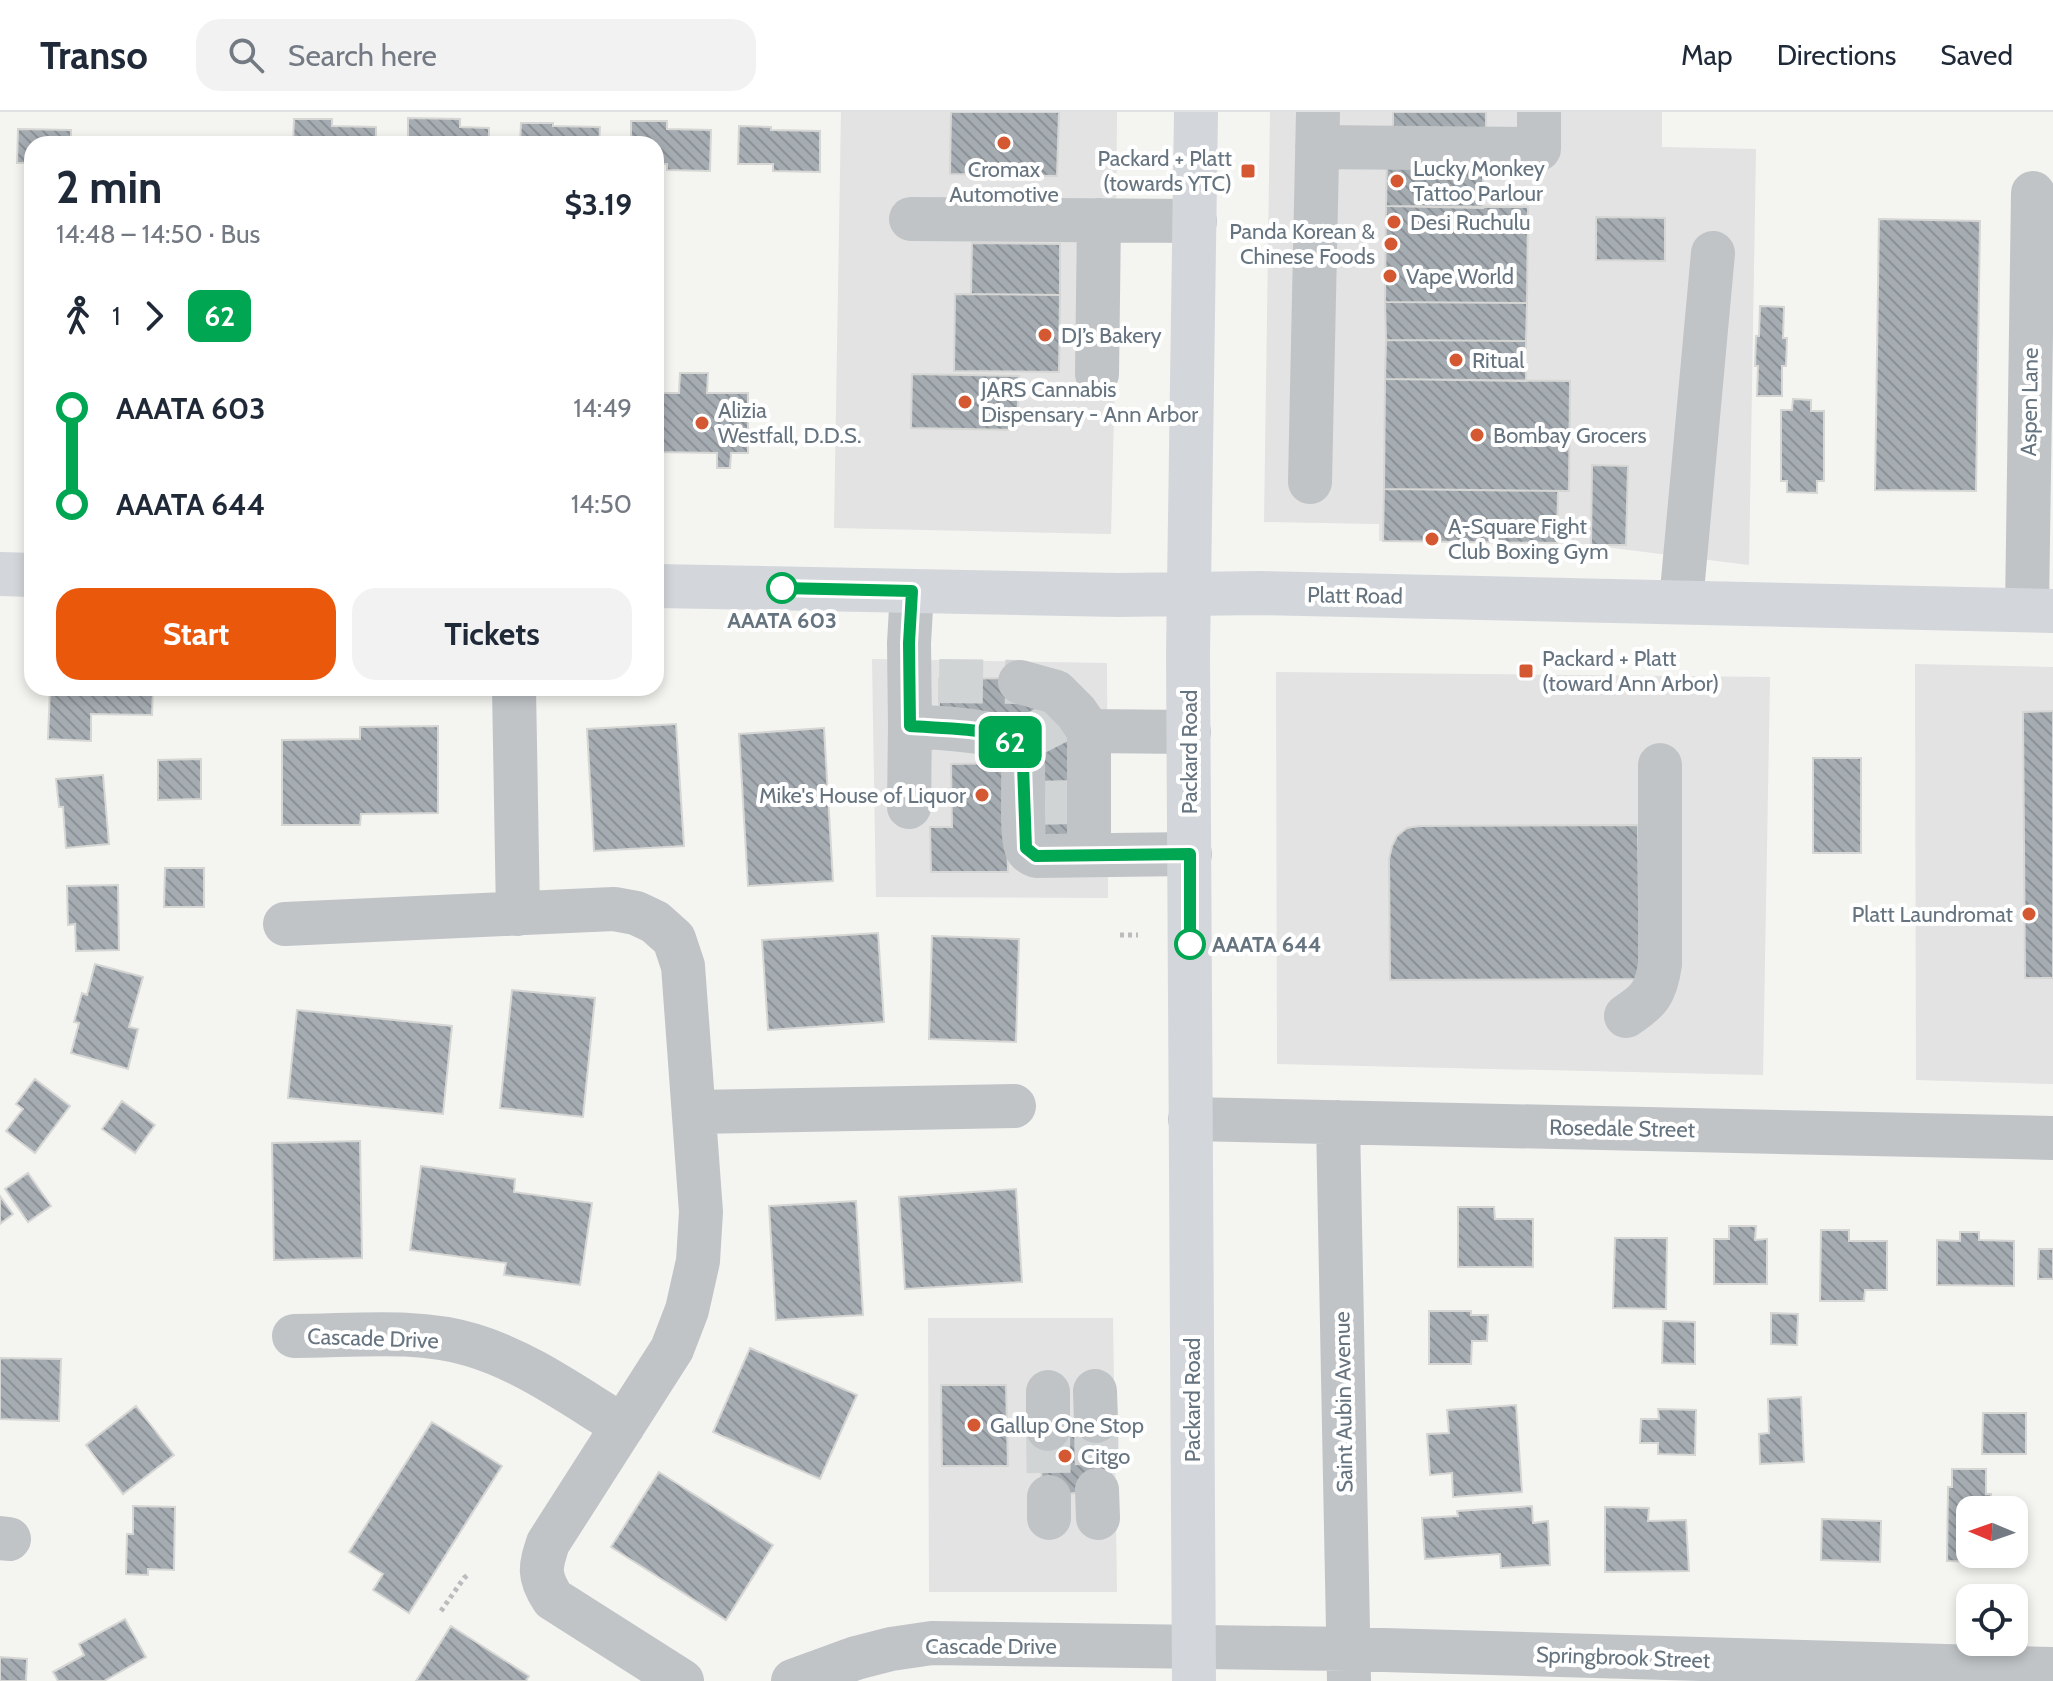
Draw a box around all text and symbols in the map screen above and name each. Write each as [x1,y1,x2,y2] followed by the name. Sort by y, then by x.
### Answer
[196,19,756,91] search box
[40,32,148,79] text: Transo
[224,33,268,77] icon: search
[288,37,437,74] text: Search here
[1681,38,1733,72] text: Map
[1777,38,1896,72] text: Directions
[1940,38,2013,72] text: Saved
[995,134,1013,152] marker: Cromax Automotive
[1098,145,1233,197] place label: Packard + Platt (towards YTC)
[1413,155,1545,207] place label: Lucky Monkey Tattoo Parlour
[949,156,1059,208] place label: Cromax Automotive
[56,161,162,214] text: 2 min
[1239,162,1257,180] marker: Packard + Platt (towards YTC)
[1388,172,1406,190] marker: Lucky Monkey Tattoo Parlour
[564,186,632,223] text: $3.19
[1410,209,1531,236] place label: Desi Ruchulu
[1385,213,1403,231] marker: Desi Ruchulu
[56,218,260,250] text: 14:48 – 14:50 · Bus
[1229,218,1376,270] place label: Panda Korean & Chinese Foods
[1382,235,1400,253] marker: Panda Korean & Chinese Foods
[1406,263,1514,290] place label: Vape World
[1381,267,1399,285] marker: Vape World
[56,294,100,338] icon: walk
[132,294,176,338] icon: forward
[204,299,235,333] text: 62
[112,300,120,332] text: 1
[1061,322,1162,349] place label: DJ’s Bakery
[1036,326,1054,344] marker: DJ’s Bakery
[1472,347,1525,374] place label: Ritual
[2015,347,2044,457] street label: Aspen Lane
[1447,351,1465,369] marker: Ritual
[980,376,1198,428] place label: JARS Cannabis Dispensary - Ann Arbor
[116,390,265,427] text: AAATA 603
[573,392,632,424] text: 14:49
[956,393,974,411] marker: JARS Cannabis Dispensary - Ann Arbor
[718,397,862,449] place label: Alizia Westfall, D.D.S.
[693,414,711,432] marker: Alizia Westfall, D.D.S.
[1493,422,1647,449] place label: Bombay Grocers
[1468,426,1486,444] marker: Bombay Grocers
[116,486,265,523] text: AAATA 644
[571,488,632,520] text: 14:50
[1448,513,1608,565] place label: A-Square Fight Club Boxing Gym
[1423,530,1441,548] marker: A-Square Fight Club Boxing Gym
[767,573,797,603] marker: AAATA 603
[1307,581,1403,610] street label: Platt Road
[56,588,336,680] button: Start
[352,588,632,680] button: Tickets
[727,607,837,634] place label: AAATA 603
[1542,645,1719,697] place label: Packard + Platt (toward Ann Arbor)
[1517,662,1535,680] marker: Packard + Platt (toward Ann Arbor)
[1176,690,1203,814] street label: Packard Road
[974,716,1046,768] line badge: 62
[995,725,1025,759] text: 62
[759,782,966,809] place label: Mike's House of Liquor
[973,786,991,804] marker: Mike's House of Liquor
[1852,901,2014,928] place label: Platt Laundromat
[2020,905,2038,923] marker: Platt Laundromat
[1175,929,1205,959] marker: AAATA 644
[1212,931,1322,958] place label: AAATA 644
[1549,1114,1696,1143] street label: Rosedale Street
[1328,1311,1359,1493] street label: Saint Aubin Avenue
[307,1323,439,1354] street label: Cascade Drive
[1179,1338,1206,1462] street label: Packard Road
[990,1412,1144,1439] place label: Gallup One Stop
[965,1416,983,1434] marker: Gallup One Stop
[1081,1443,1130,1470] place label: Citgo
[1056,1447,1074,1465] marker: Citgo
[1956,1496,2028,1568] north arrow
[1956,1496,2028,1656] map controls
[1956,1584,2028,1656] button: locate
[925,1633,1057,1660] street label: Cascade Drive
[1535,1641,1711,1674] street label: Springbrook Street

